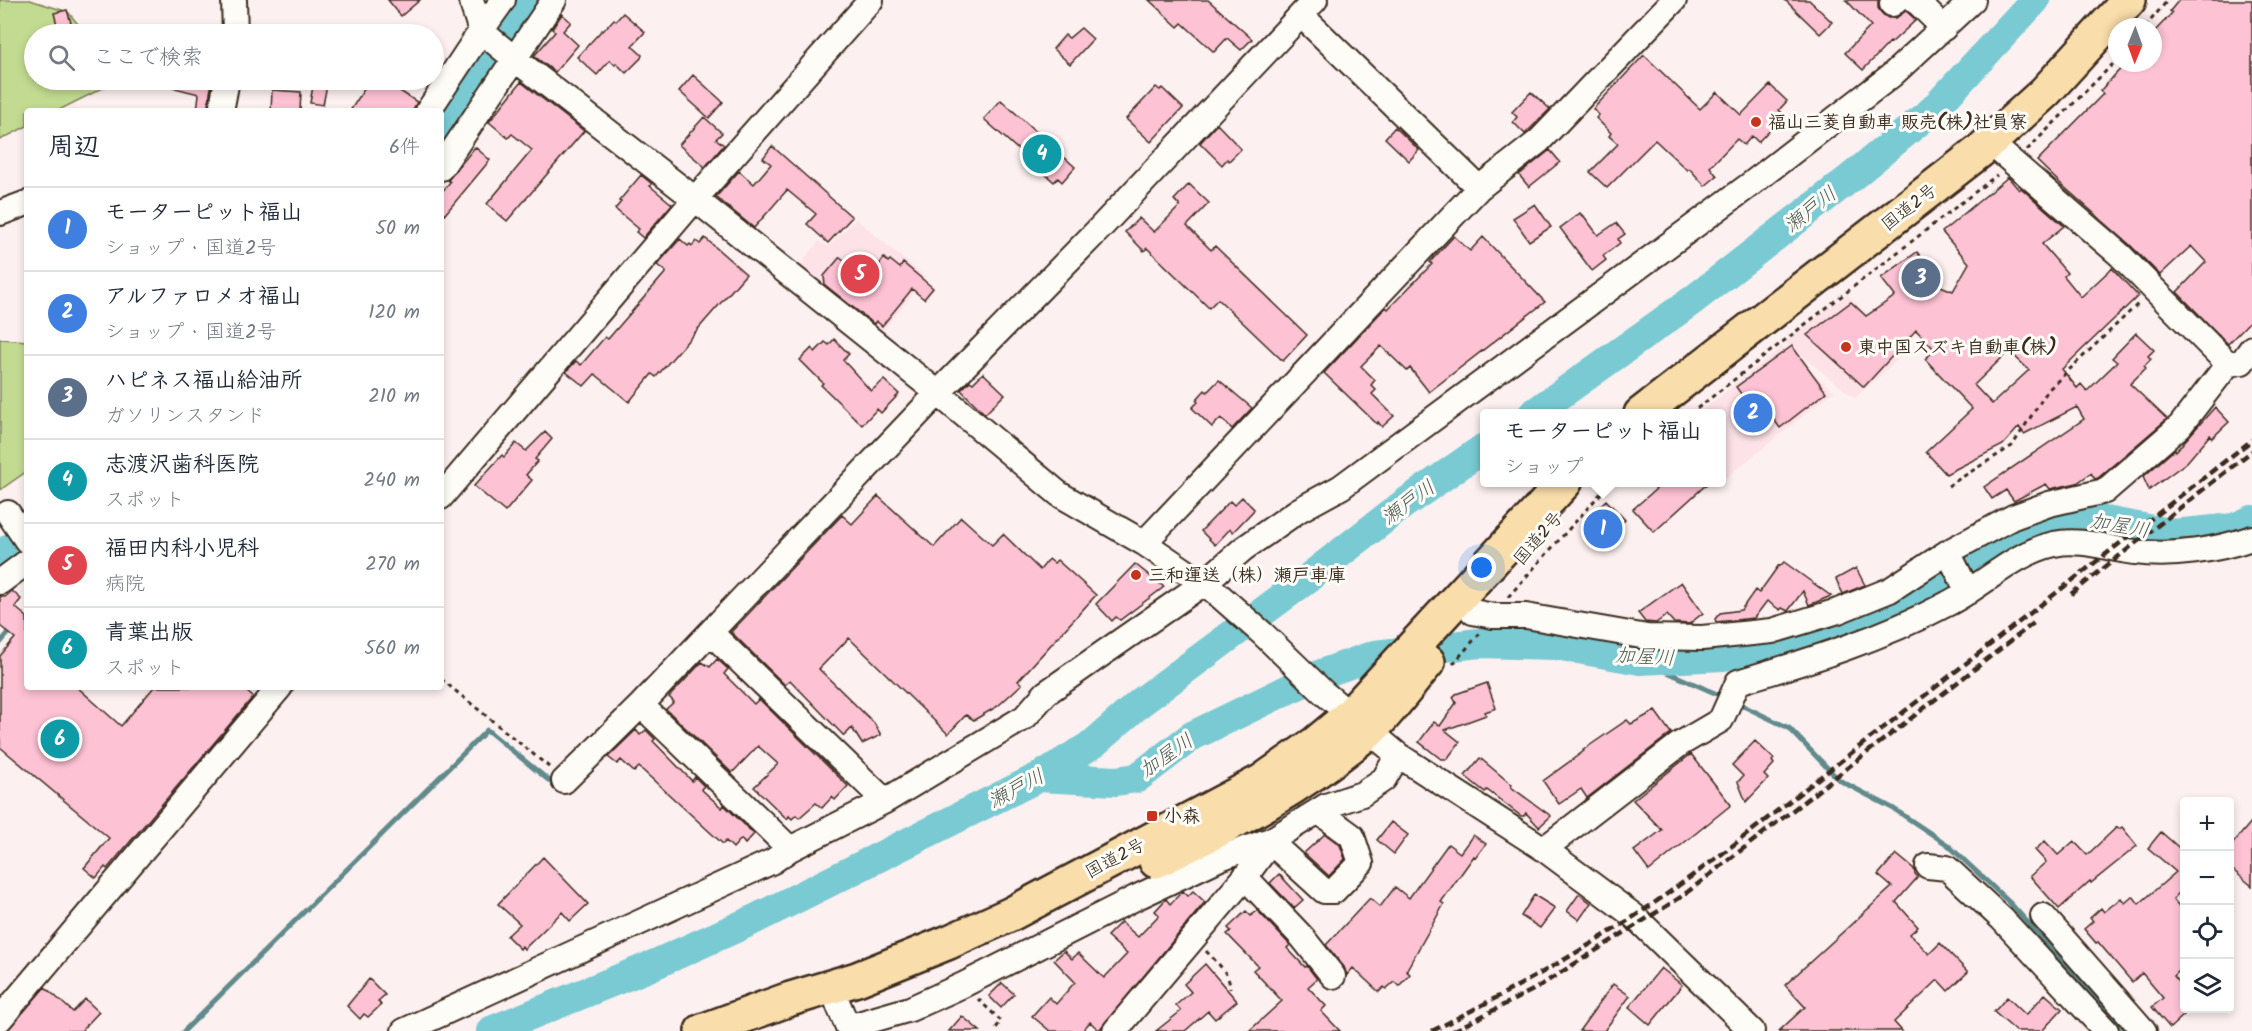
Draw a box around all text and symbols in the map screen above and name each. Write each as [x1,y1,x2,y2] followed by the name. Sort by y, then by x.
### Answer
[2108,18,2162,72] north arrow
[24,24,444,90] search box
[45,41,78,74] icon: search
[93,41,203,76] text: ここで検索
[1768,109,2027,138] place label: 福山三菱自動車 販売(株)社員寮
[1749,115,1763,129] marker: 福山三菱自動車 販売(株)社員寮
[48,127,100,169] text: 周辺
[389,132,420,164] text: 6件
[1022,132,1062,176] pin: 4
[1876,177,1944,239] street label: 国道2号
[1778,179,1845,242] water label: 瀬戸川
[105,196,303,231] text: モーターピット福山
[64,213,71,245] text: 1
[375,213,420,245] text: 50 m
[105,233,277,265] text: ショップ · 国道2号
[840,252,880,296] pin: 5
[1902,256,1940,300] pin: 3
[105,280,302,315] text: アルファロメオ福山
[62,297,73,329] text: 2
[368,297,420,329] text: 120 m
[105,317,277,349] text: ショップ · 国道2号
[1858,334,2057,363] place label: 東中国スズキ自動車(株)
[1839,340,1853,354] marker: 東中国スズキ自動車(株)
[105,364,303,399] text: ハピネス福山給油所
[62,381,73,413] text: 3
[368,381,420,413] text: 210 m
[1734,390,1772,436] pin: 2
[105,401,265,433] text: ガソリンスタンド
[1480,409,1726,487] popup
[1504,415,1702,450] text: モーターピット福山
[105,448,259,483] text: 志渡沢歯科医院
[1504,452,1583,484] text: ショップ
[62,465,73,497] text: 4
[363,465,420,497] text: 240 m
[1376,473,1443,534] water label: 瀬戸川
[105,485,185,517] text: スポット
[1507,505,1571,573] street label: 国道2号
[1584,506,1622,552] pin: 1
[2087,506,2152,548] water label: 加屋川
[105,532,259,567] text: 福田内科小児科
[62,549,73,581] text: 5
[365,549,420,581] text: 270 m
[1467,553,1496,582] your location
[1148,562,1346,591] place label: 三和運送（株）瀬戸車庫
[1129,568,1143,582] marker: 三和運送（株）瀬戸車庫
[105,569,145,601] text: 病院
[105,616,193,651] text: 青葉出版
[62,633,73,665] text: 6
[364,633,420,665] text: 560 m
[1614,640,1676,676] water label: 加屋川
[105,653,185,685] text: スポット
[40,716,80,762] pin: 6
[1133,726,1201,787] water label: 加屋川
[983,762,1051,818] water label: 瀬戸川
[2180,797,2234,1013] map controls
[2180,797,2234,851] button: +
[1164,803,1200,832] place label: 小森
[1145,809,1159,823] marker: 小森
[1080,831,1151,887] street label: 国道2号
[2180,851,2234,905] button: −
[2180,905,2234,959] button: locate
[2180,959,2234,1013] button: layers

